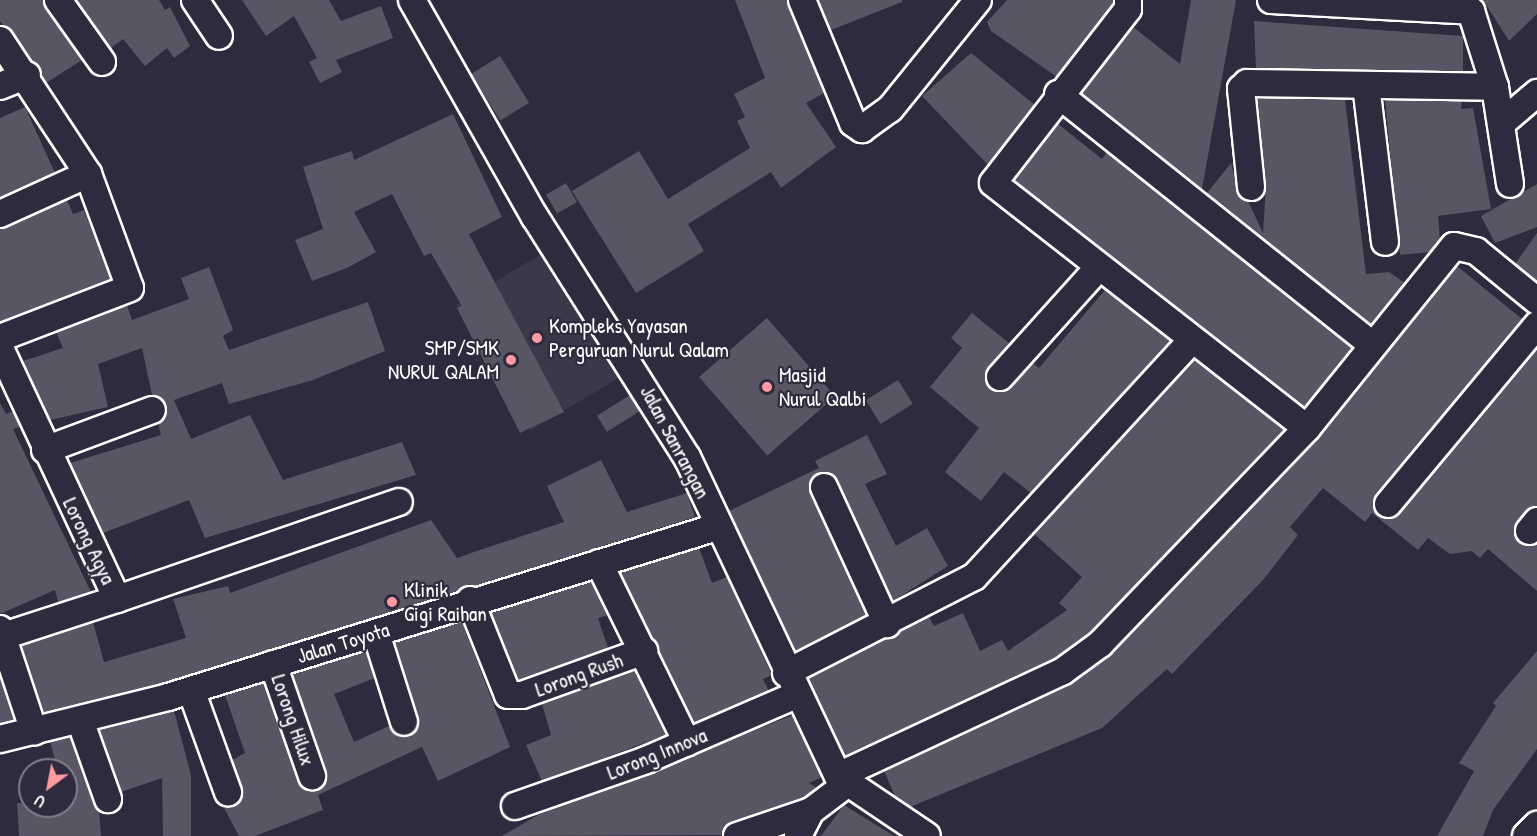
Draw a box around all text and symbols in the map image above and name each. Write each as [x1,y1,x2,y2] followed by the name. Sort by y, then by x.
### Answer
[549,313,729,363] place label: Kompleks Yayasan Perguruan Nurul Qalam
[530,331,544,345] marker: Kompleks Yayasan Perguruan Nurul Qalam
[388,335,499,385] place label: SMP/SMK NURUL QALAM
[504,353,518,367] marker: SMP/SMK NURUL QALAM
[779,362,866,412] place label: Masjid Nurul Qalbi
[760,380,774,394] marker: Masjid Nurul Qalbi
[635,381,715,503] street label: Jalan Sanrangan
[57,494,121,588] street label: Lorong Agya
[404,577,487,627] place label: Klinik Gigi Raihan
[385,595,399,609] marker: Klinik Gigi Raihan
[294,617,392,669] street label: Jalan Toyota
[532,648,626,702] street label: Lorong Rush
[266,671,320,769] street label: Lorong Hilux
[603,723,711,785] street label: Lorong Innova
[18,758,78,818] north arrow
[30,790,49,813] text: U

